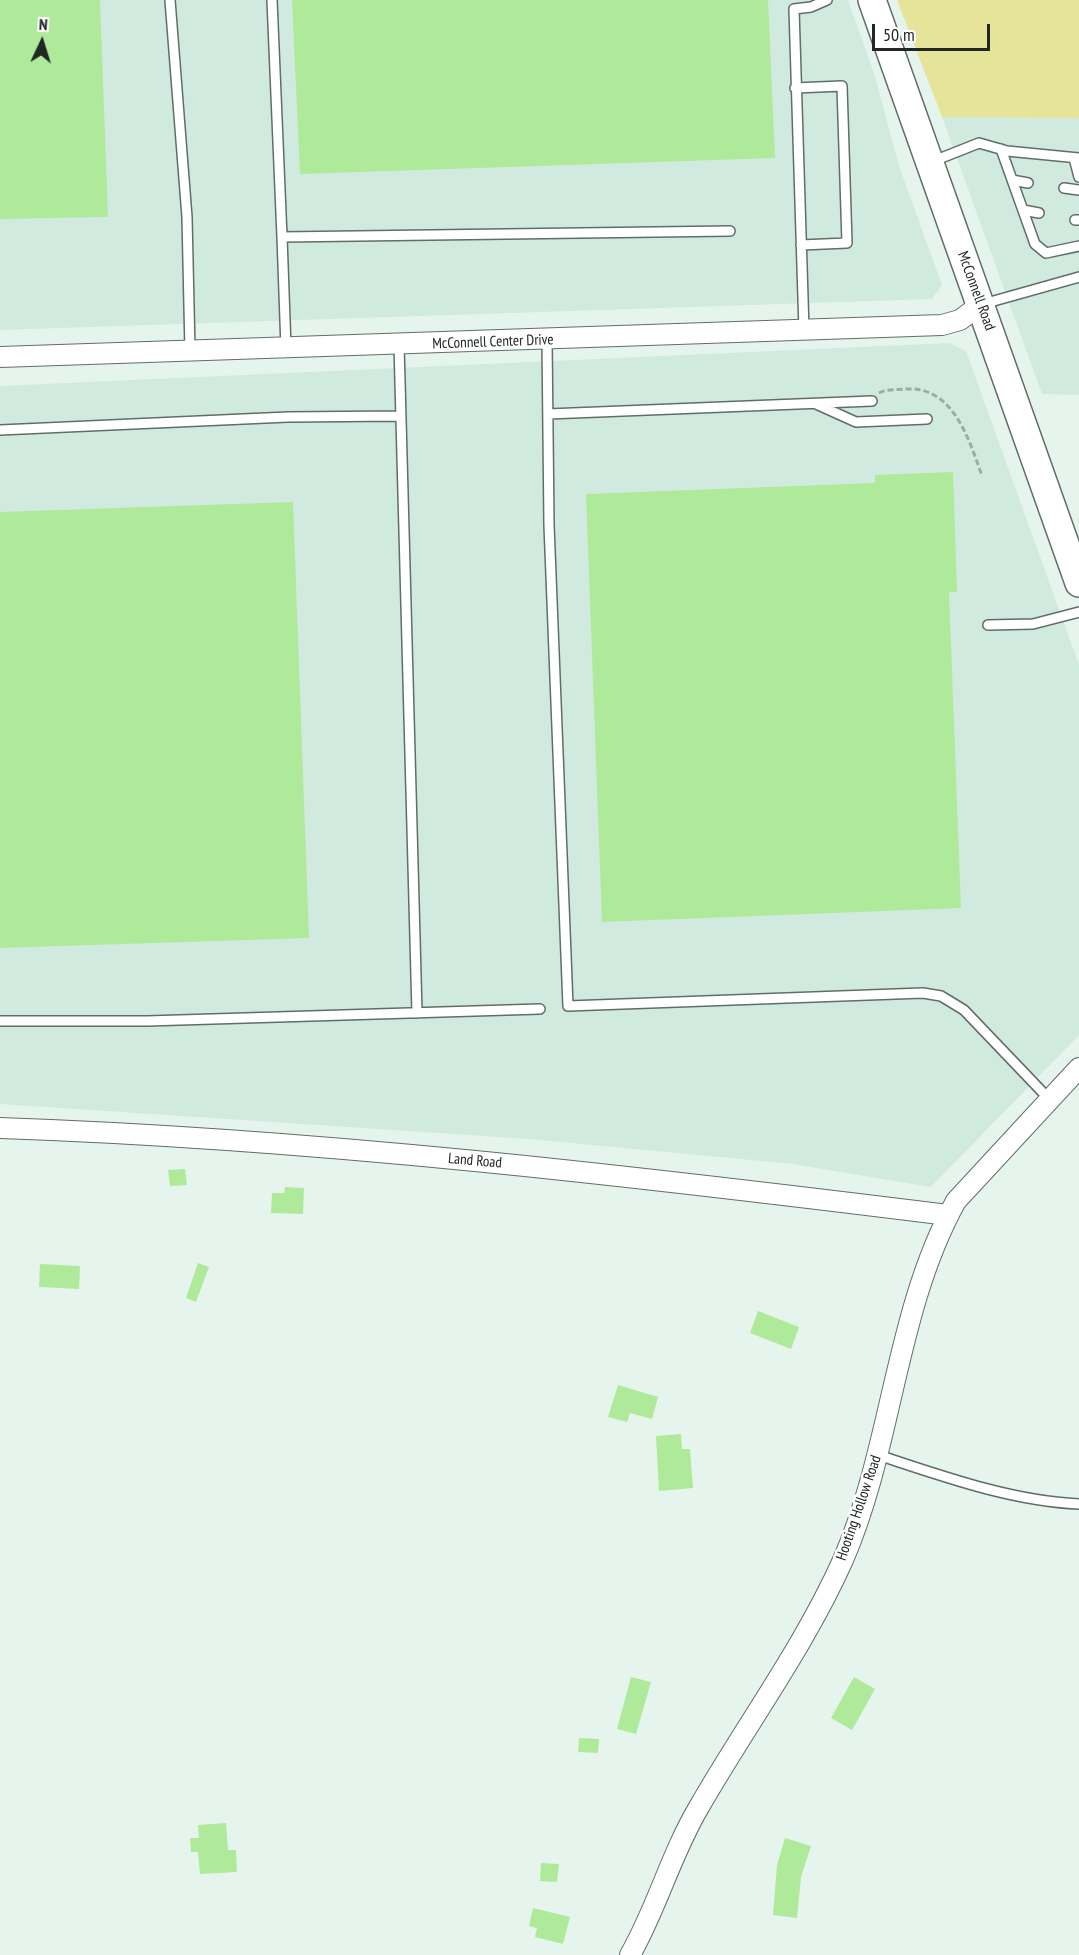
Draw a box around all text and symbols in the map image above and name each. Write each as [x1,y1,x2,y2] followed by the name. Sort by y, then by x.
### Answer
[12,12,72,72] north arrow
[875,12,994,50] scale bar
[38,14,48,34] text: N
[883,23,915,46] text: 50 m
[953,249,999,333] street label: McConnell Road
[432,331,554,353] street label: McConnell Center Drive
[447,1150,503,1172] street label: Land Road
[833,1453,885,1563] street label: Hooting Hollow Road

